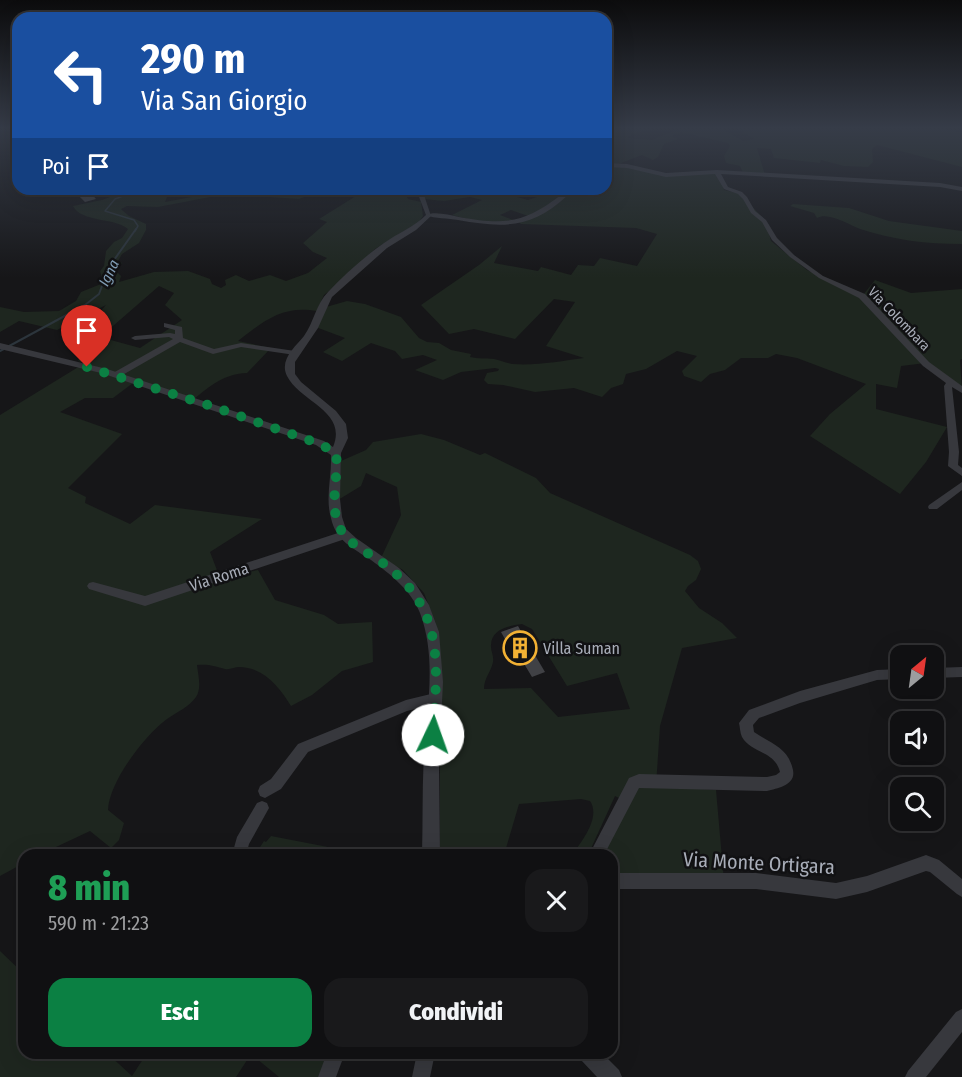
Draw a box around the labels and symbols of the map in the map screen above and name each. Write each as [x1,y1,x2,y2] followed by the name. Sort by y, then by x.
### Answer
[95,257,123,289] water label: Igna
[864,284,934,355] street label: Via Colombara
[61,305,112,367] pin
[187,559,251,595] street label: Via Roma
[502,630,538,666] building icon: Villa Suman
[543,639,620,658] place label: Villa Suman
[890,645,944,699] north arrow
[401,703,465,767] position arrow
[683,847,835,879] street label: Via Monte Ortigara

